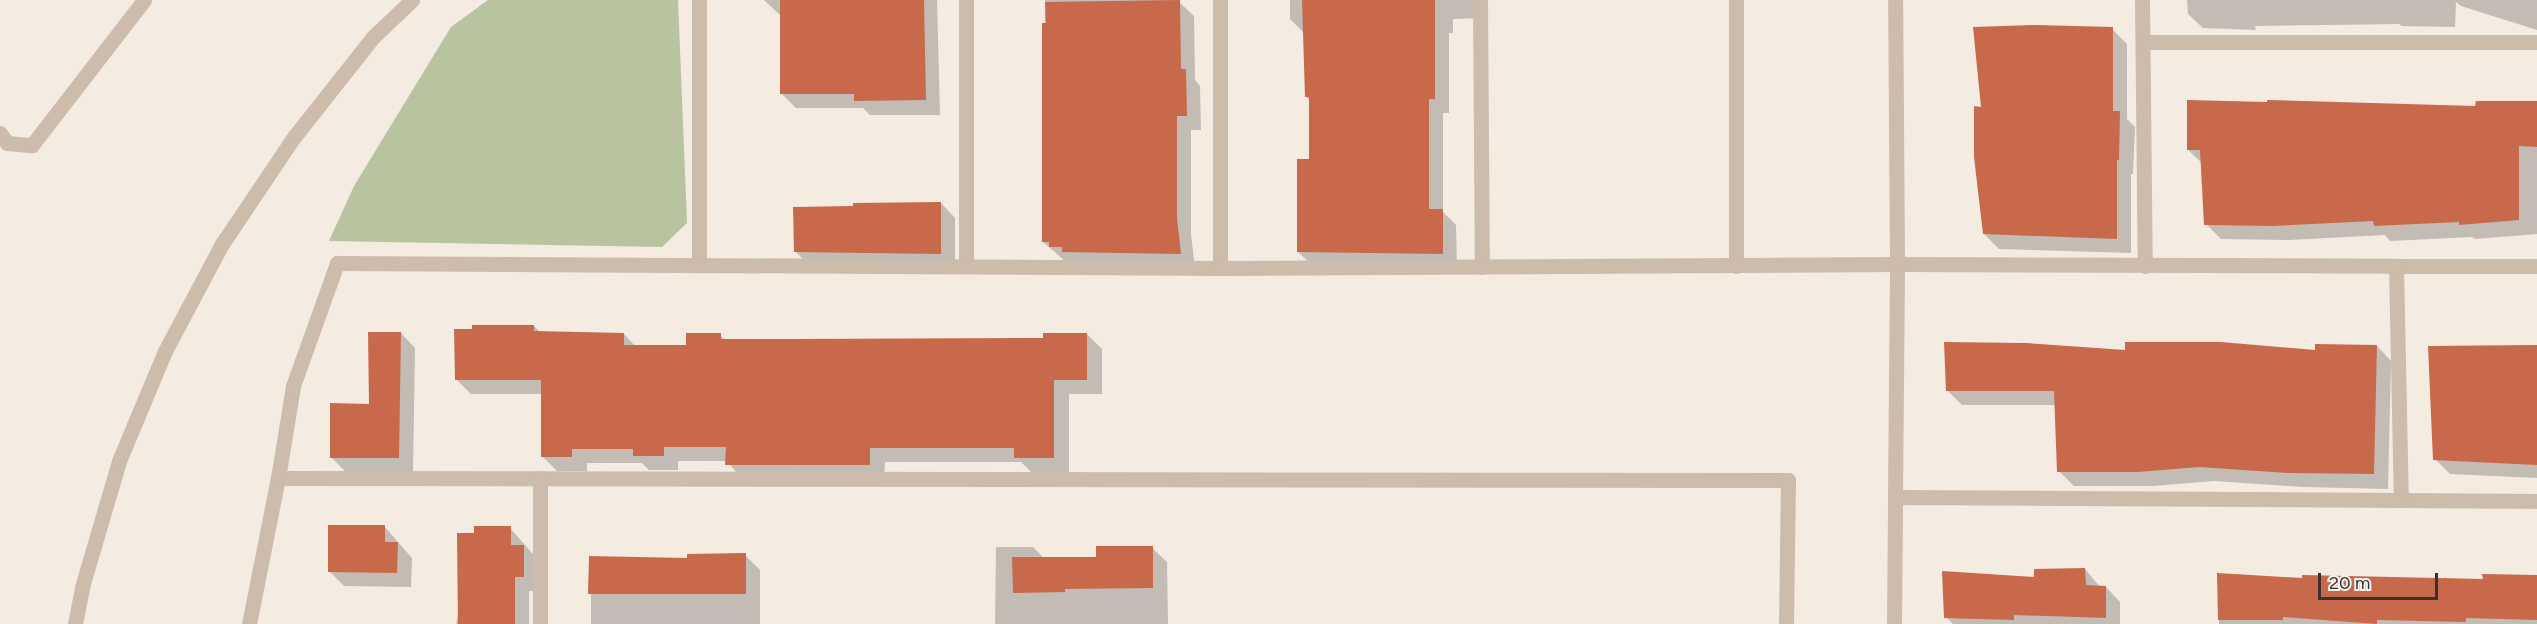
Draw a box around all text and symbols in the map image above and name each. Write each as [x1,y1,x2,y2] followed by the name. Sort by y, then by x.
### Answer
[2321,561,2441,599] scale bar
[2329,572,2370,594] text: 20 m

